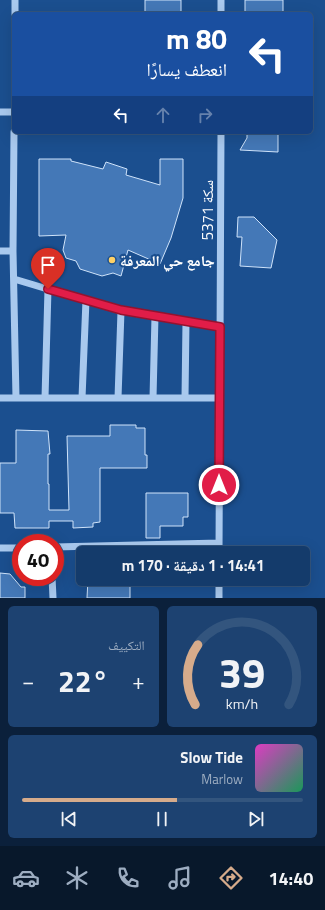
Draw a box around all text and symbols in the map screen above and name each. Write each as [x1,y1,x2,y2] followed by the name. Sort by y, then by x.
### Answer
[166,17,227,60] text: 80 m
[241,28,293,80] icon: left
[146,56,227,83] text: انعطف يسارًا
[110,104,132,126] icon: left
[152,104,174,126] icon: ahead
[194,104,216,126] icon: right
[196,180,219,240] street label: سكة 5371
[31,248,65,289] pin
[120,249,215,272] place label: جامع حي المعرفة
[37,254,59,276] icon: arrive
[107,255,117,265] marker: جامع حي المعرفة
[198,464,240,506] position arrow
[12,534,64,586] speed limit sign: 40
[122,554,264,577] text: 14:41 · 1 دقيقة · 170 m
[108,635,145,655] text: التكييف
[218,640,265,703] text: 39
[58,658,108,704] text: 22°
[22,664,34,698] text: −
[132,664,145,698] text: +
[226,692,258,714] text: km/h
[180,746,243,769] text: Slow Tide
[201,769,243,789] text: Marlow
[58,808,80,830] icon: previous
[151,808,173,830] icon: pause
[245,808,267,830] icon: next
[12,864,40,892] icon: car
[63,864,91,892] icon: climate
[114,864,142,892] icon: phone
[166,864,194,892] icon: music
[217,864,245,892] icon: directions
[268,865,313,892] text: 14:40

